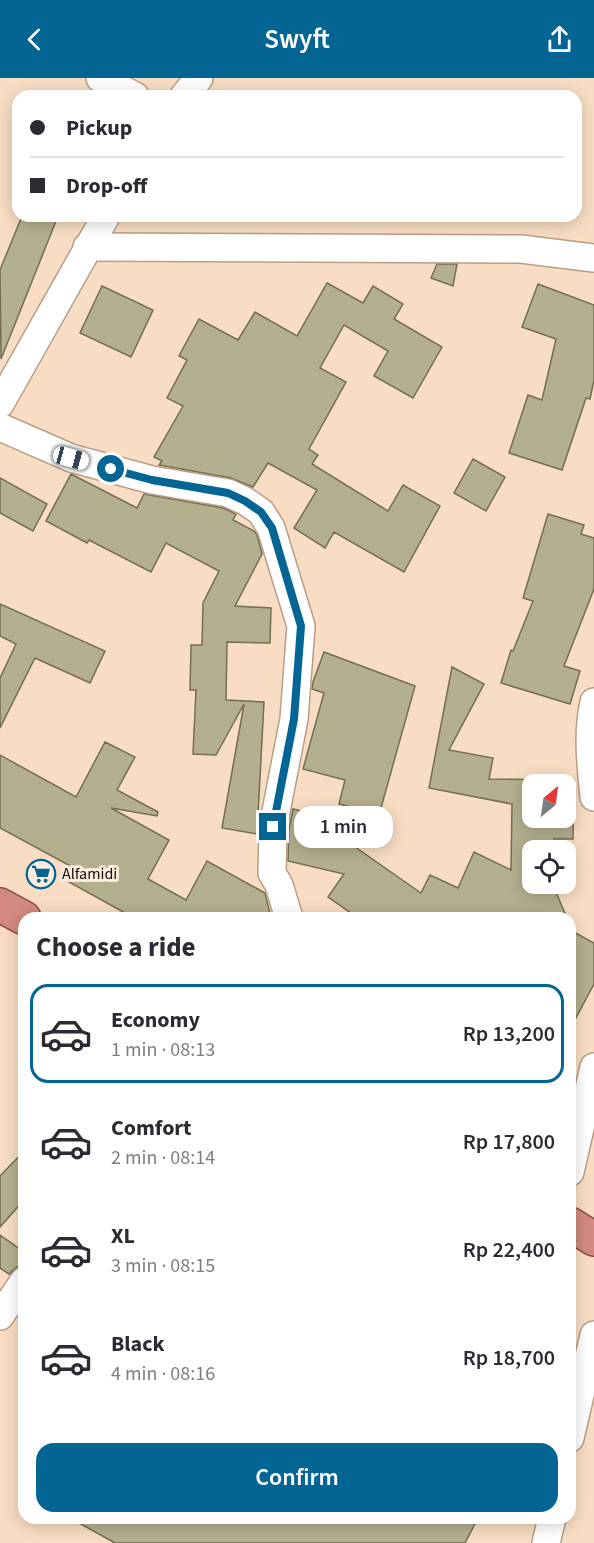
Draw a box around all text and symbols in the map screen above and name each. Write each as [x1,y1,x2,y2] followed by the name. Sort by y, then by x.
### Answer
[264,20,330,59] text: Swyft
[18,23,51,56] icon: back
[543,23,576,56] icon: share
[66,112,132,144] text: Pickup
[66,170,147,202] text: Drop-off
[51,445,91,471] car
[97,455,124,482] route start
[522,774,576,828] north arrow
[522,774,576,894] map controls
[294,806,393,848] callout: 1 min
[259,813,286,840] route end
[320,813,367,841] text: 1 min
[522,840,576,894] button: locate
[25,858,57,890] supermarket icon: Alfamidi
[62,863,117,885] place label: Alfamidi
[36,928,196,967] text: Choose a ride
[111,1004,200,1036] text: Economy
[39,1007,93,1061] icon: car
[463,1018,555,1050] text: Rp 13,200
[111,1036,215,1064] text: 1 min · 08:13
[111,1112,192,1144] text: Comfort
[39,1115,93,1169] icon: car
[463,1126,555,1158] text: Rp 17,800
[111,1144,215,1172] text: 2 min · 08:14
[111,1220,135,1252] text: XL
[39,1223,93,1277] icon: car
[463,1234,555,1266] text: Rp 22,400
[111,1252,215,1280] text: 3 min · 08:15
[111,1328,165,1360] text: Black
[39,1331,93,1385] icon: car
[463,1342,555,1374] text: Rp 18,700
[111,1360,215,1388] text: 4 min · 08:16
[36,1443,558,1512] button: Confirm

